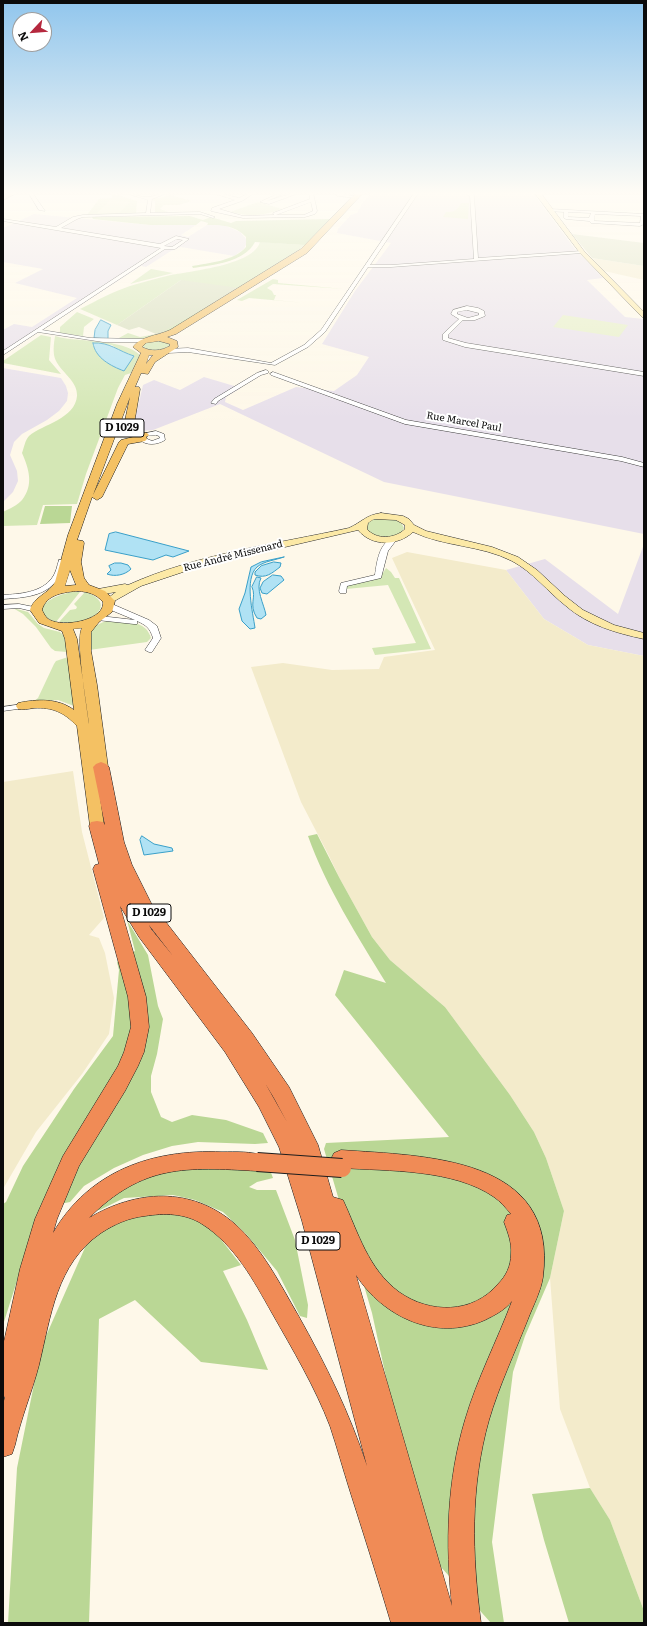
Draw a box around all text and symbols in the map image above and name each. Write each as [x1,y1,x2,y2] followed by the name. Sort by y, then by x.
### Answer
[12,12,52,52] north arrow
[13,29,31,44] text: N
[425,409,503,435] street label: Rue Marcel Paul
[100,419,144,437] road number: D 1029
[182,538,284,574] street label: Rue André Missenard
[127,904,171,922] road number: D 1029
[296,1232,340,1250] road number: D 1029

